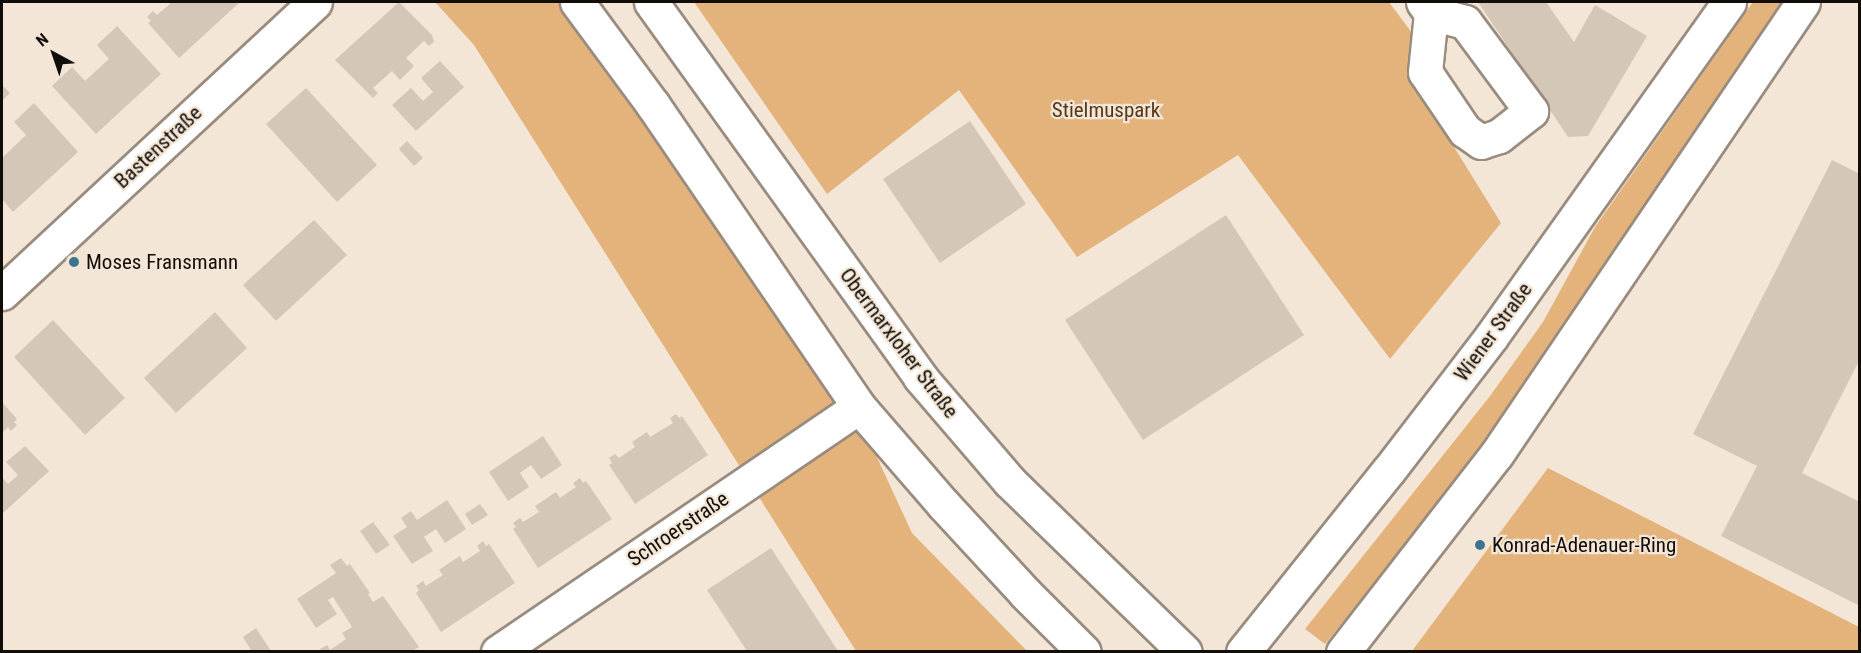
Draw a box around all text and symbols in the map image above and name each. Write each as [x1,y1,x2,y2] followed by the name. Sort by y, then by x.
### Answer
[24,24,84,84] north arrow
[32,29,52,50] text: N
[1052,97,1160,123] park label: Stielmuspark
[109,100,207,194] street label: Bastenstraße
[86,249,238,275] place label: Moses Fransmann
[67,255,81,269] marker: Moses Fransmann
[834,263,964,423] street label: Obermarxloher Straße
[1449,278,1537,386] street label: Wiener Straße
[623,486,733,572] street label: Schroerstraße
[1492,532,1676,558] place label: Konrad-Adenauer-Ring
[1473,538,1487,552] marker: Konrad-Adenauer-Ring

